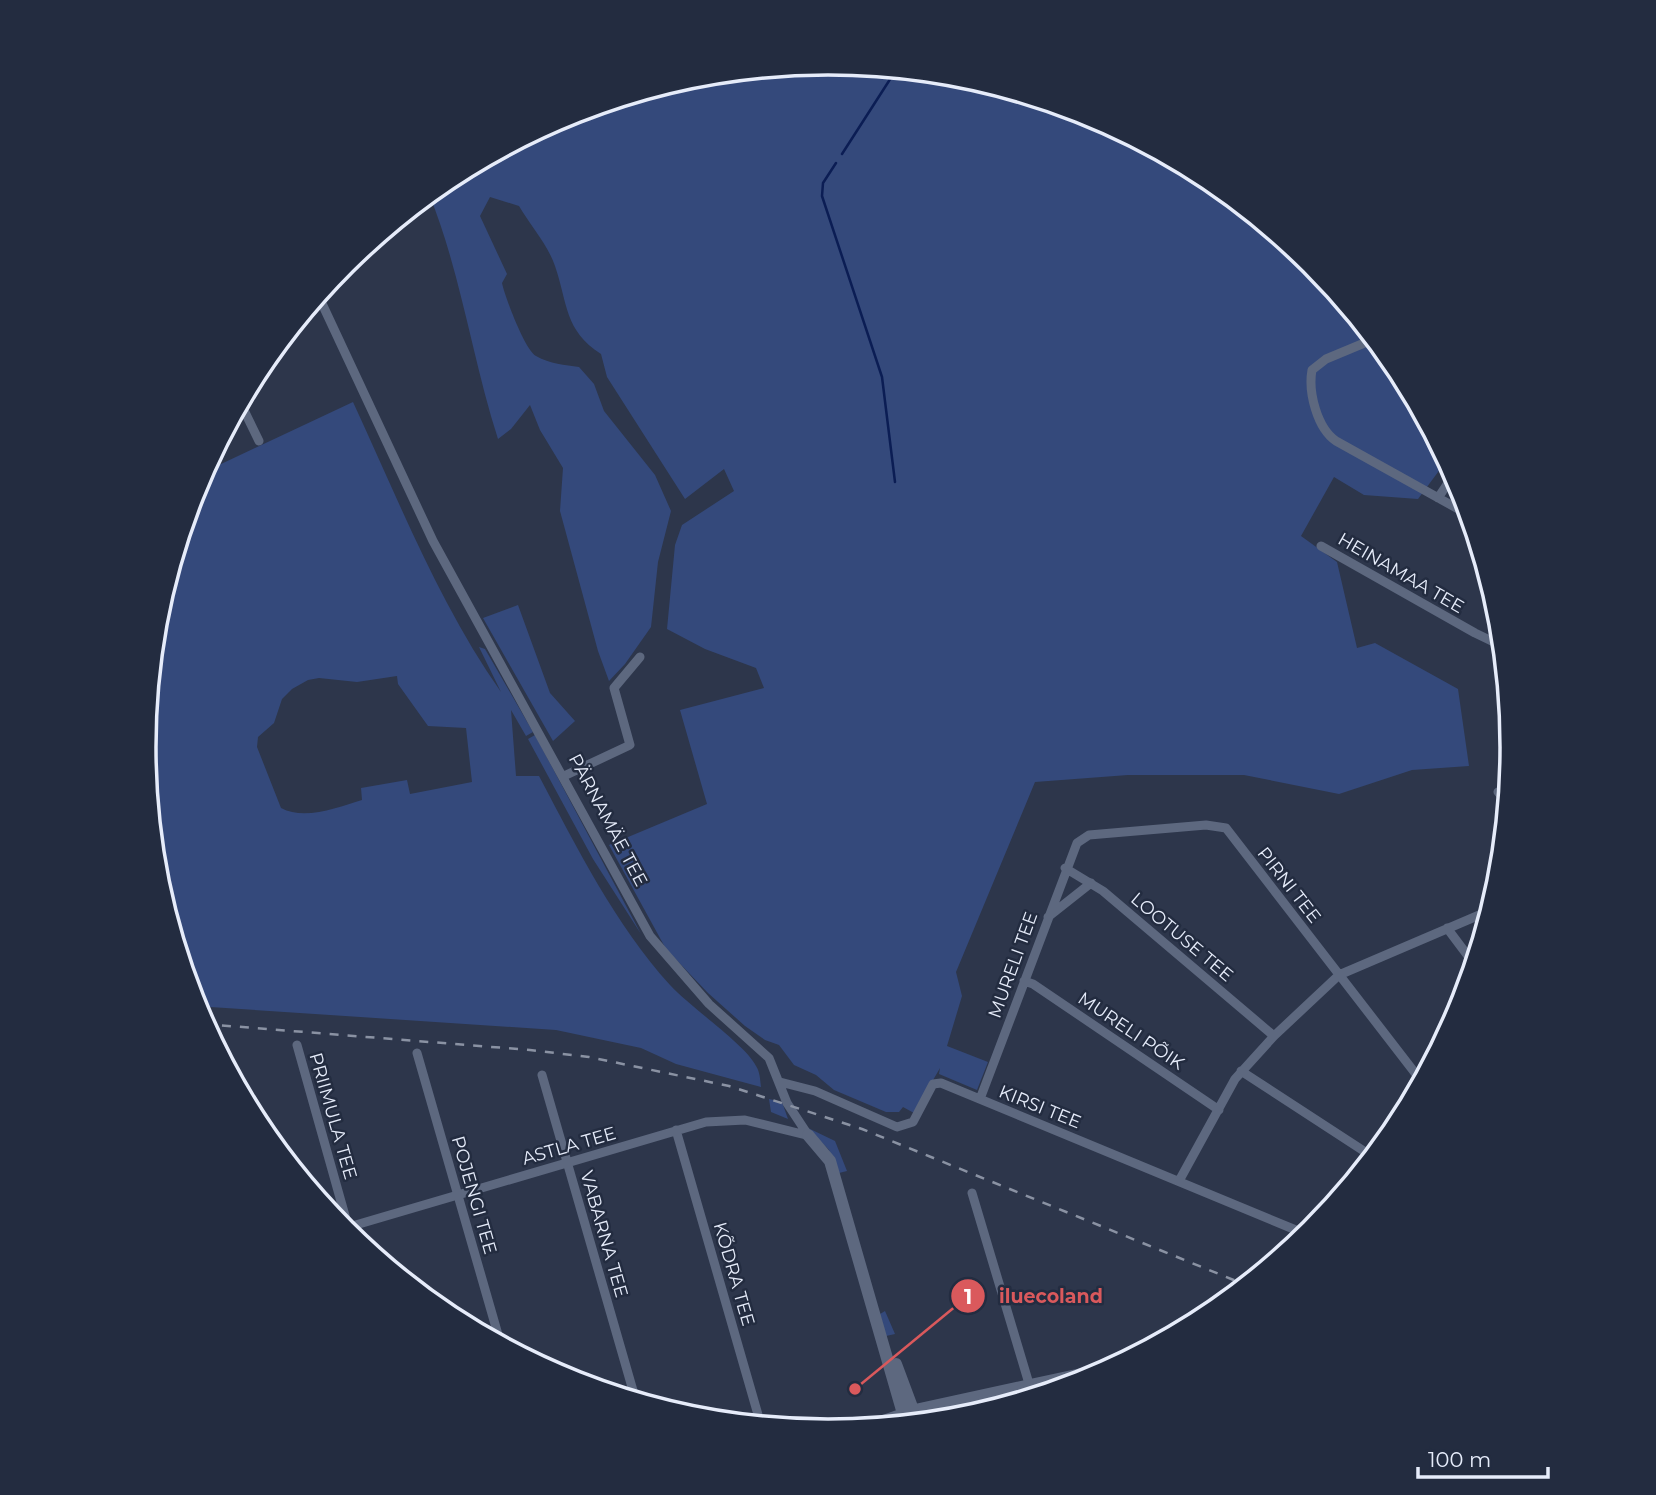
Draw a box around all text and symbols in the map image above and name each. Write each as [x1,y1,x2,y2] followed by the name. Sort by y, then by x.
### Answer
[1334,528,1468,618] street label: HEINAMAA TEE
[564,750,652,890] street label: PÄRNAMÄE TEE
[1253,843,1325,927] street label: PIRNI TEE
[1126,888,1238,986] street label: LOOTUSE TEE
[984,909,1042,1021] street label: MURELI TEE
[1074,987,1189,1075] street label: MURELI PÕIK
[304,1050,362,1182] street label: PRIIMULA TEE
[996,1081,1084,1133] street label: KIRSI TEE
[519,1122,619,1170] street label: ASTLA TEE
[447,1133,501,1257] street label: POJENGI TEE
[575,1168,633,1300] street label: VABARNA TEE
[709,1219,759,1329] street label: KÕDRA TEE
[950,1276,1117,1316] callout: iluecoland
[964,1284,972,1309] text: 1
[999,1285,1103,1308] text: iluecoland
[1418,1436,1548,1480] scale bar
[1428,1447,1491,1472] text: 100 m

